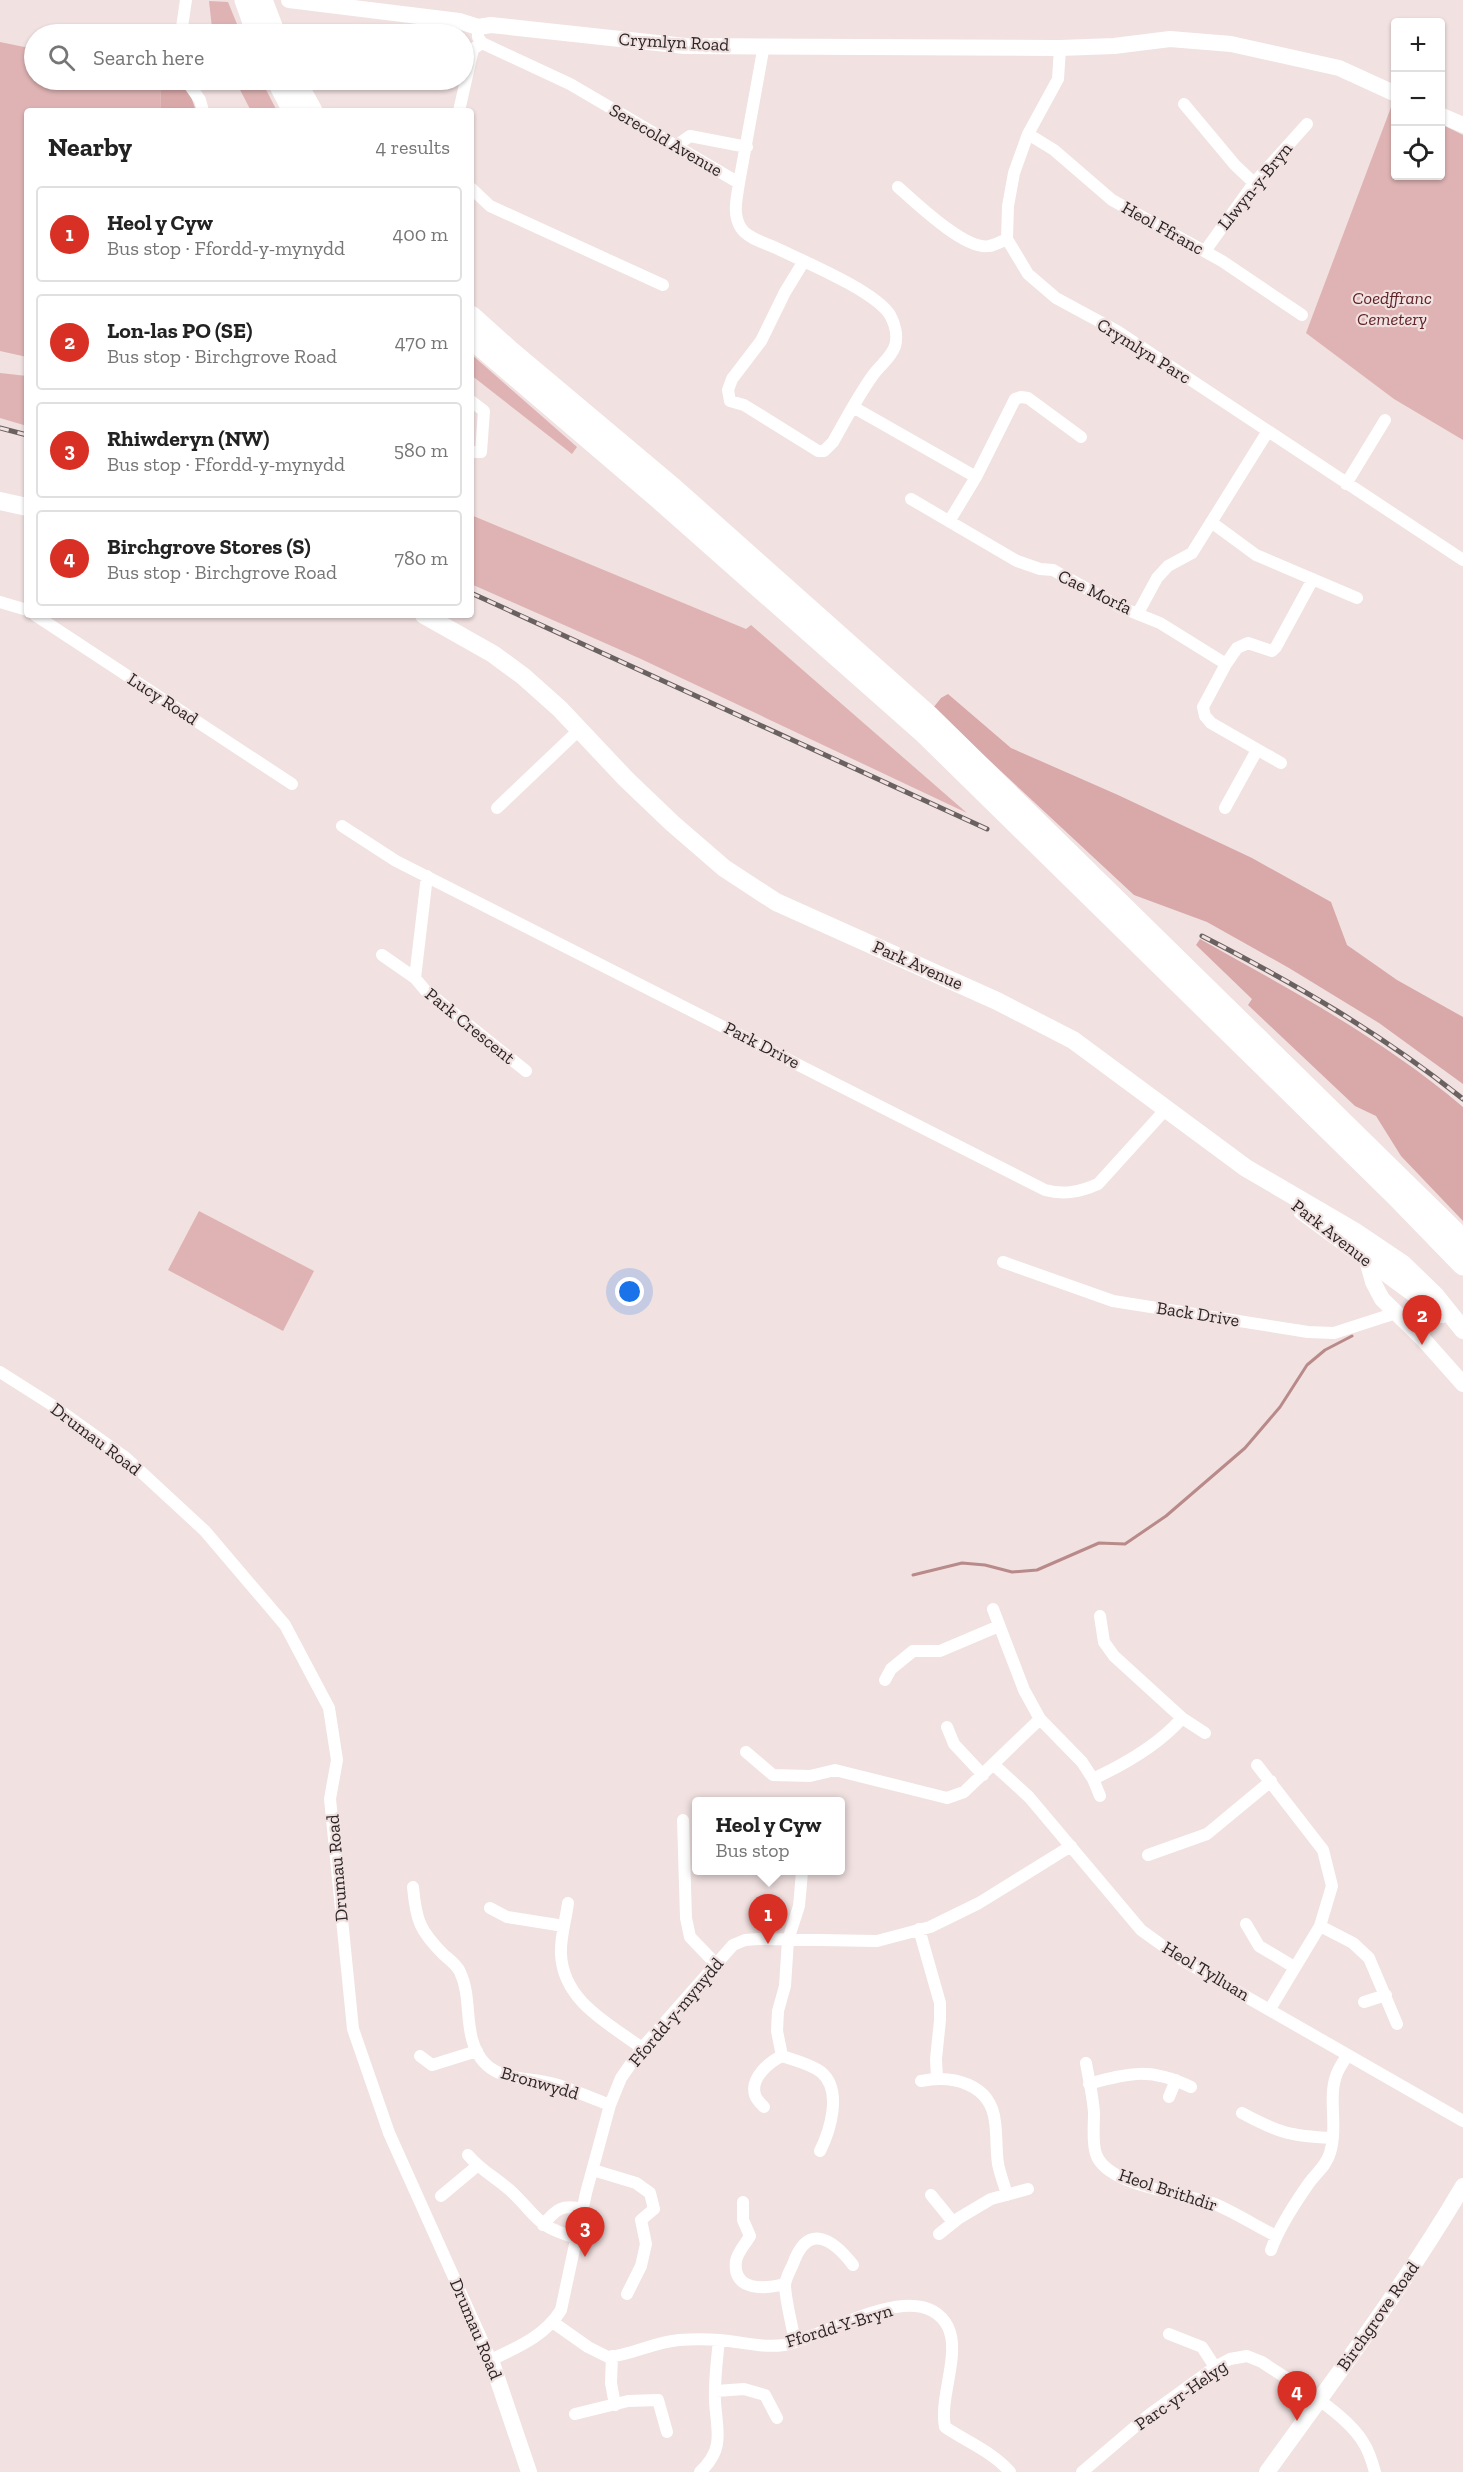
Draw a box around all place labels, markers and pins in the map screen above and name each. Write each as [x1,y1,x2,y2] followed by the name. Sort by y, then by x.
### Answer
[1402,1296,1442,1345] pin: 2
[748,1894,788,1944] pin: 1
[566,2208,604,2257] pin: 3
[1278,2372,1316,2421] pin: 4

